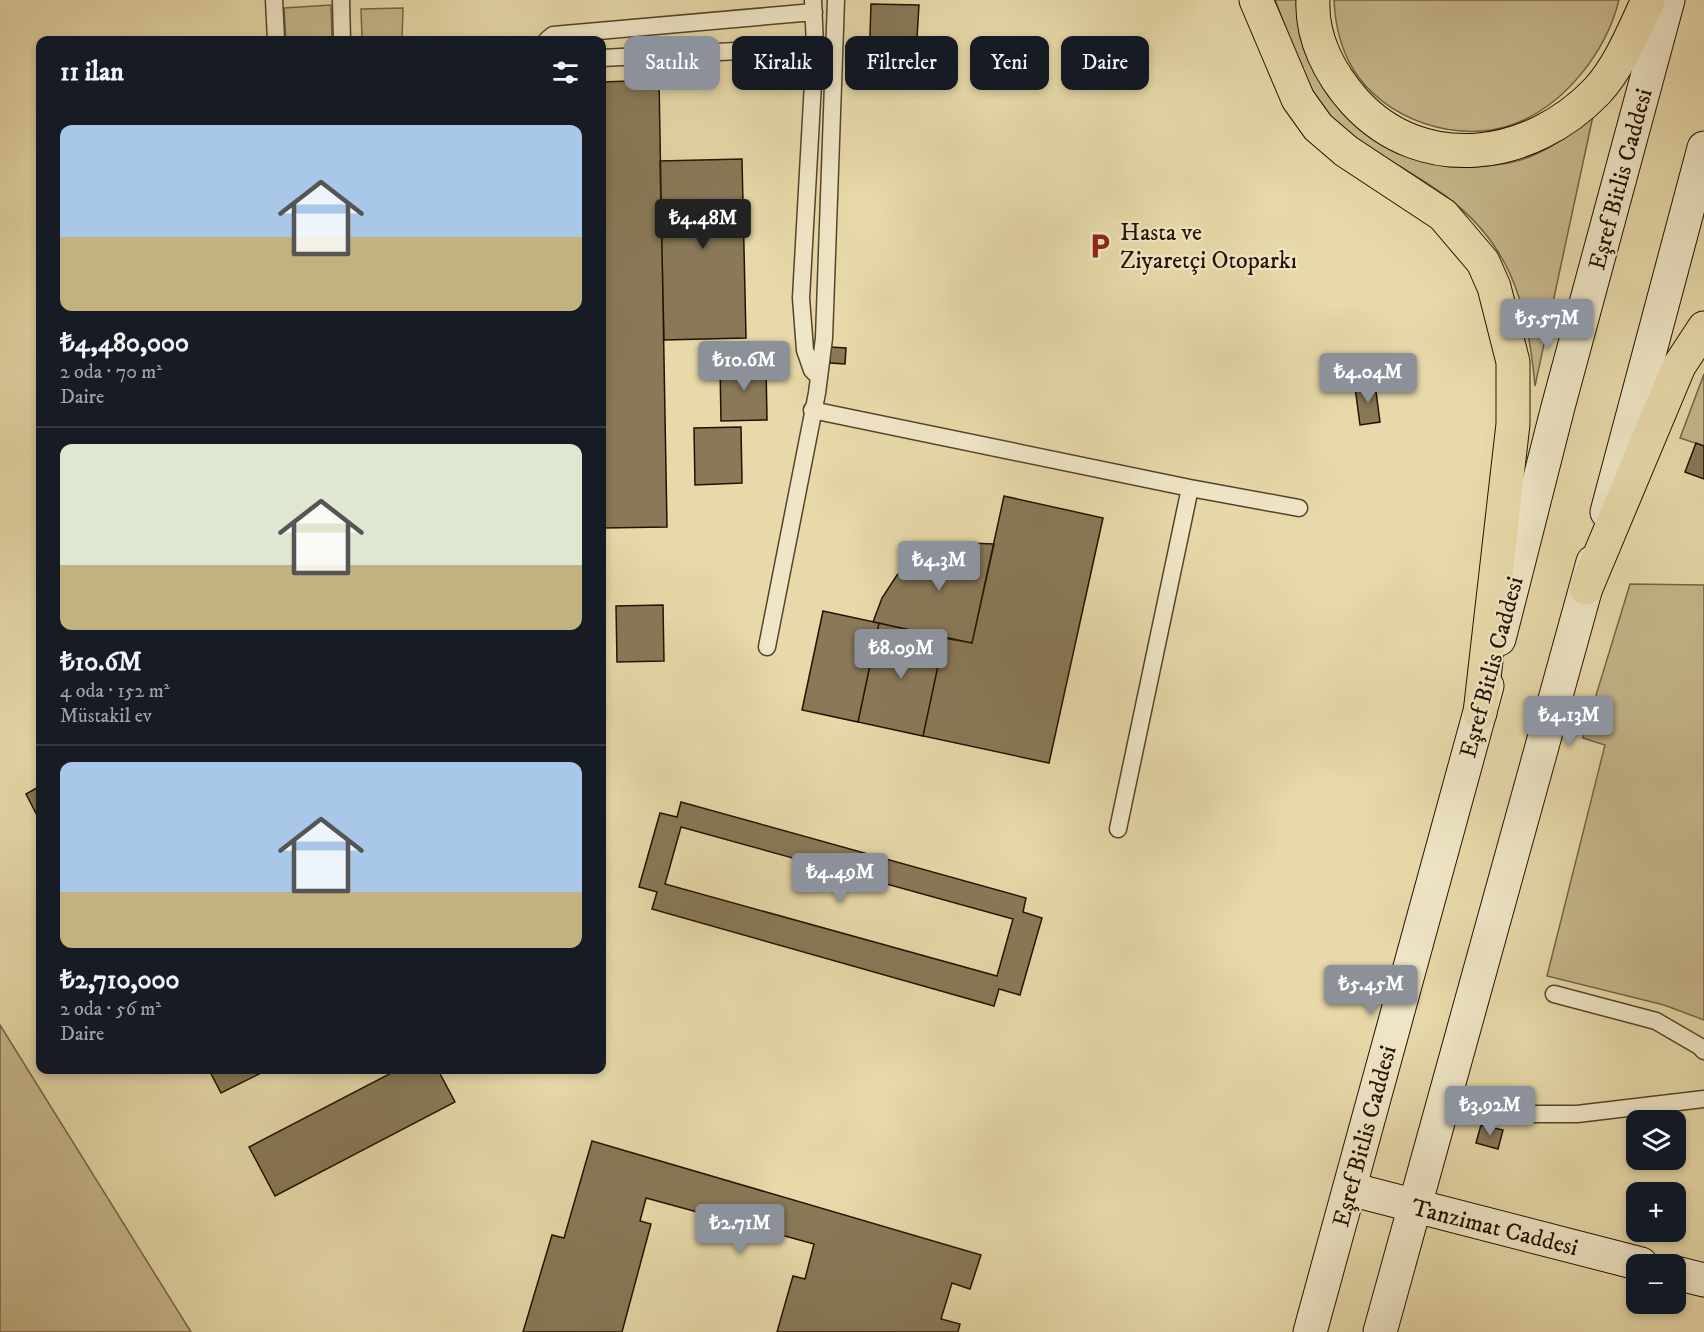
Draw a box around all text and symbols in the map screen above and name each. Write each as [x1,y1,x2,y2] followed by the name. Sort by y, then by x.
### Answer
[624,36,720,90] chip: Satılık
[732,36,833,90] chip: Kiralık
[845,36,958,90] chip: Filtreler
[970,36,1049,90] chip: Yeni
[1061,36,1149,90] chip: Daire
[60,56,124,89] text: 11 ilan
[549,56,582,89] icon: filters
[1582,85,1660,273] street label: Eşref Bitlis Caddesi
[267,164,375,272] icon: home
[654,199,752,250] pin: ₺4.48M
[669,206,737,231] text: ₺4.48M
[1120,218,1297,276] place label: Hasta ve Ziyaretçi Otoparkı
[1085,231,1115,261] parking icon: Hasta ve Ziyaretçi Otoparkı
[1498,299,1596,350] pin: ₺5.57M
[1515,306,1579,331] text: ₺5.57M
[60,327,189,360] text: ₺4,480,000
[695,341,793,392] pin: ₺10.6M
[713,348,775,373] text: ₺10.6M
[1319,353,1417,404] pin: ₺4.04M
[60,360,162,385] text: 2 oda · 70 m²
[1334,360,1402,385] text: ₺4.04M
[60,385,104,410] text: Daire
[267,483,375,591] icon: home
[897,541,981,592] pin: ₺4.3M
[912,548,966,573] text: ₺4.3M
[1453,573,1531,761] street label: Eşref Bitlis Caddesi
[852,629,950,680] pin: ₺8.09M
[868,636,934,661] text: ₺8.09M
[60,646,142,679] text: ₺10.6M
[60,679,170,704] text: 4 oda · 152 m²
[1520,696,1618,747] pin: ₺4.13M
[1538,703,1600,728] text: ₺4.13M
[60,704,152,729] text: Müstakil ev
[267,801,375,909] icon: home
[791,853,889,904] pin: ₺4.49M
[806,860,874,885] text: ₺4.49M
[60,964,179,997] text: ₺2,710,000
[1322,965,1420,1016] pin: ₺5.45M
[1338,972,1404,997] text: ₺5.45M
[60,997,161,1022] text: 2 oda · 56 m²
[60,1022,104,1047] text: Daire
[1326,1042,1404,1230] street label: Eşref Bitlis Caddesi
[1441,1086,1539,1137] pin: ₺3.92M
[1459,1093,1521,1118] text: ₺3.92M
[1626,1110,1686,1314] map controls
[1626,1110,1686,1170] button: layers
[1626,1182,1686,1242] button: +
[1408,1193,1581,1263] street label: Tanzimat Caddesi
[691,1204,789,1255] pin: ₺2.71M
[709,1211,771,1236] text: ₺2.71M
[1626,1254,1686,1314] button: −

